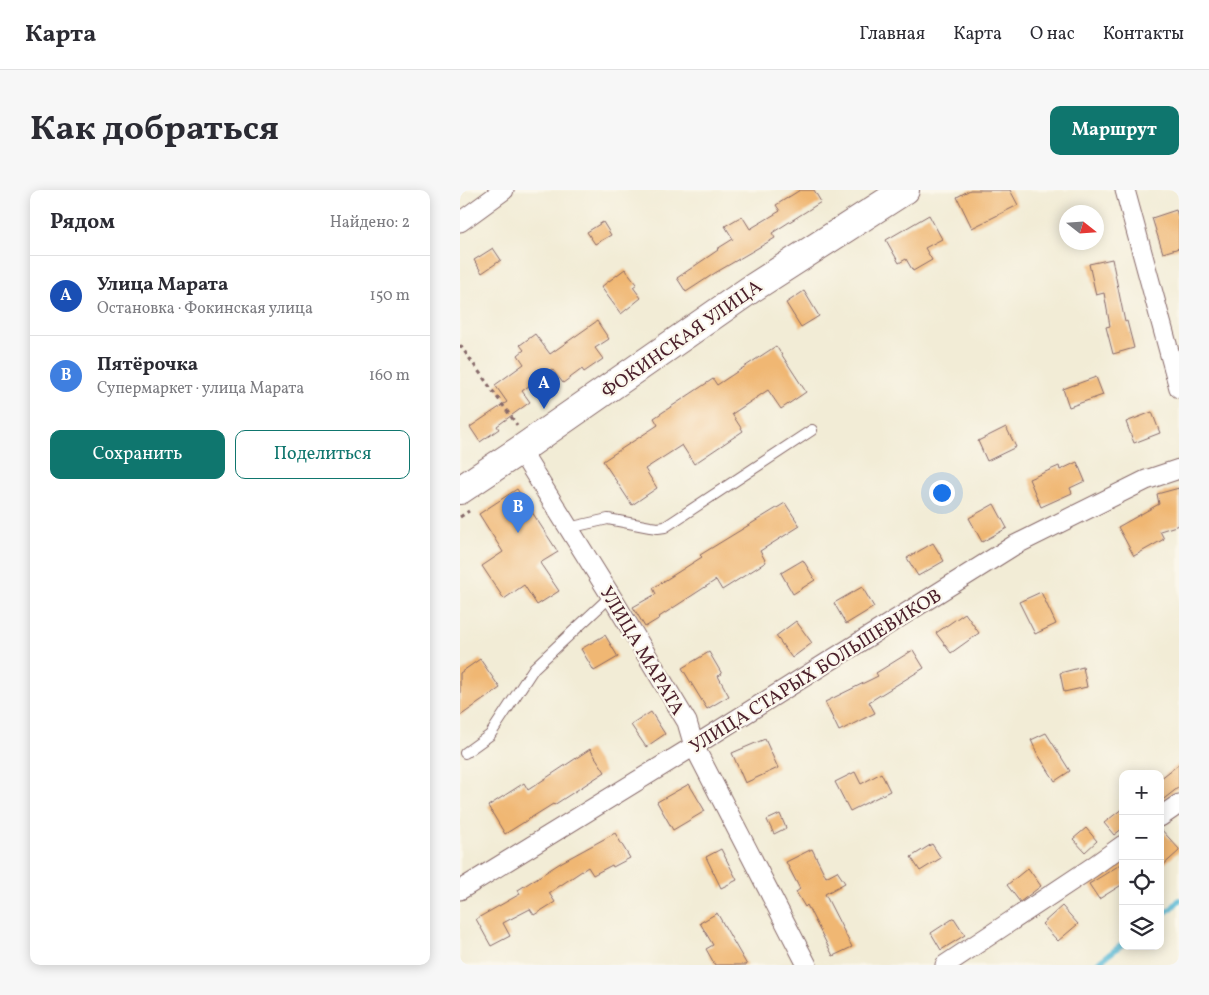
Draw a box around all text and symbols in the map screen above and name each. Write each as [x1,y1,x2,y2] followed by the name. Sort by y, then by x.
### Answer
[25,18,96,52] text: Карта
[859,22,925,47] text: Главная
[953,22,1002,47] text: Карта
[1030,22,1075,47] text: О нас
[1103,22,1184,47] text: Контакты
[30,106,279,154] text: Как добраться
[1050,106,1179,155] button: Маршрут
[1059,205,1104,250] north arrow
[50,208,115,237] text: Рядом
[330,212,410,234] text: Найдено: 2
[97,272,228,298] text: Улица Марата
[596,274,768,405] street label: ФОКИНСКАЯ УЛИЦА
[60,285,72,307] text: A
[369,285,410,307] text: 150 m
[97,298,313,320] text: Остановка · Фокинская улица
[97,352,198,378] text: Пятёрочка
[61,365,71,387] text: B
[369,365,410,387] text: 160 m
[528,368,560,409] pin: A
[97,378,304,400] text: Супермаркет · улица Марата
[50,430,225,479] button: Сохранить
[235,430,410,479] button: Поделиться
[929,480,955,506] your location
[502,492,534,533] pin: B
[593,582,690,720] street label: УЛИЦА МАРАТА
[685,583,947,760] street label: УЛИЦА СТАРЫХ БОЛЬШЕВИКОВ
[1119,770,1164,950] map controls
[1119,770,1164,815] button: +
[1119,815,1164,860] button: −
[1119,860,1164,905] button: locate
[1119,905,1164,950] button: layers

